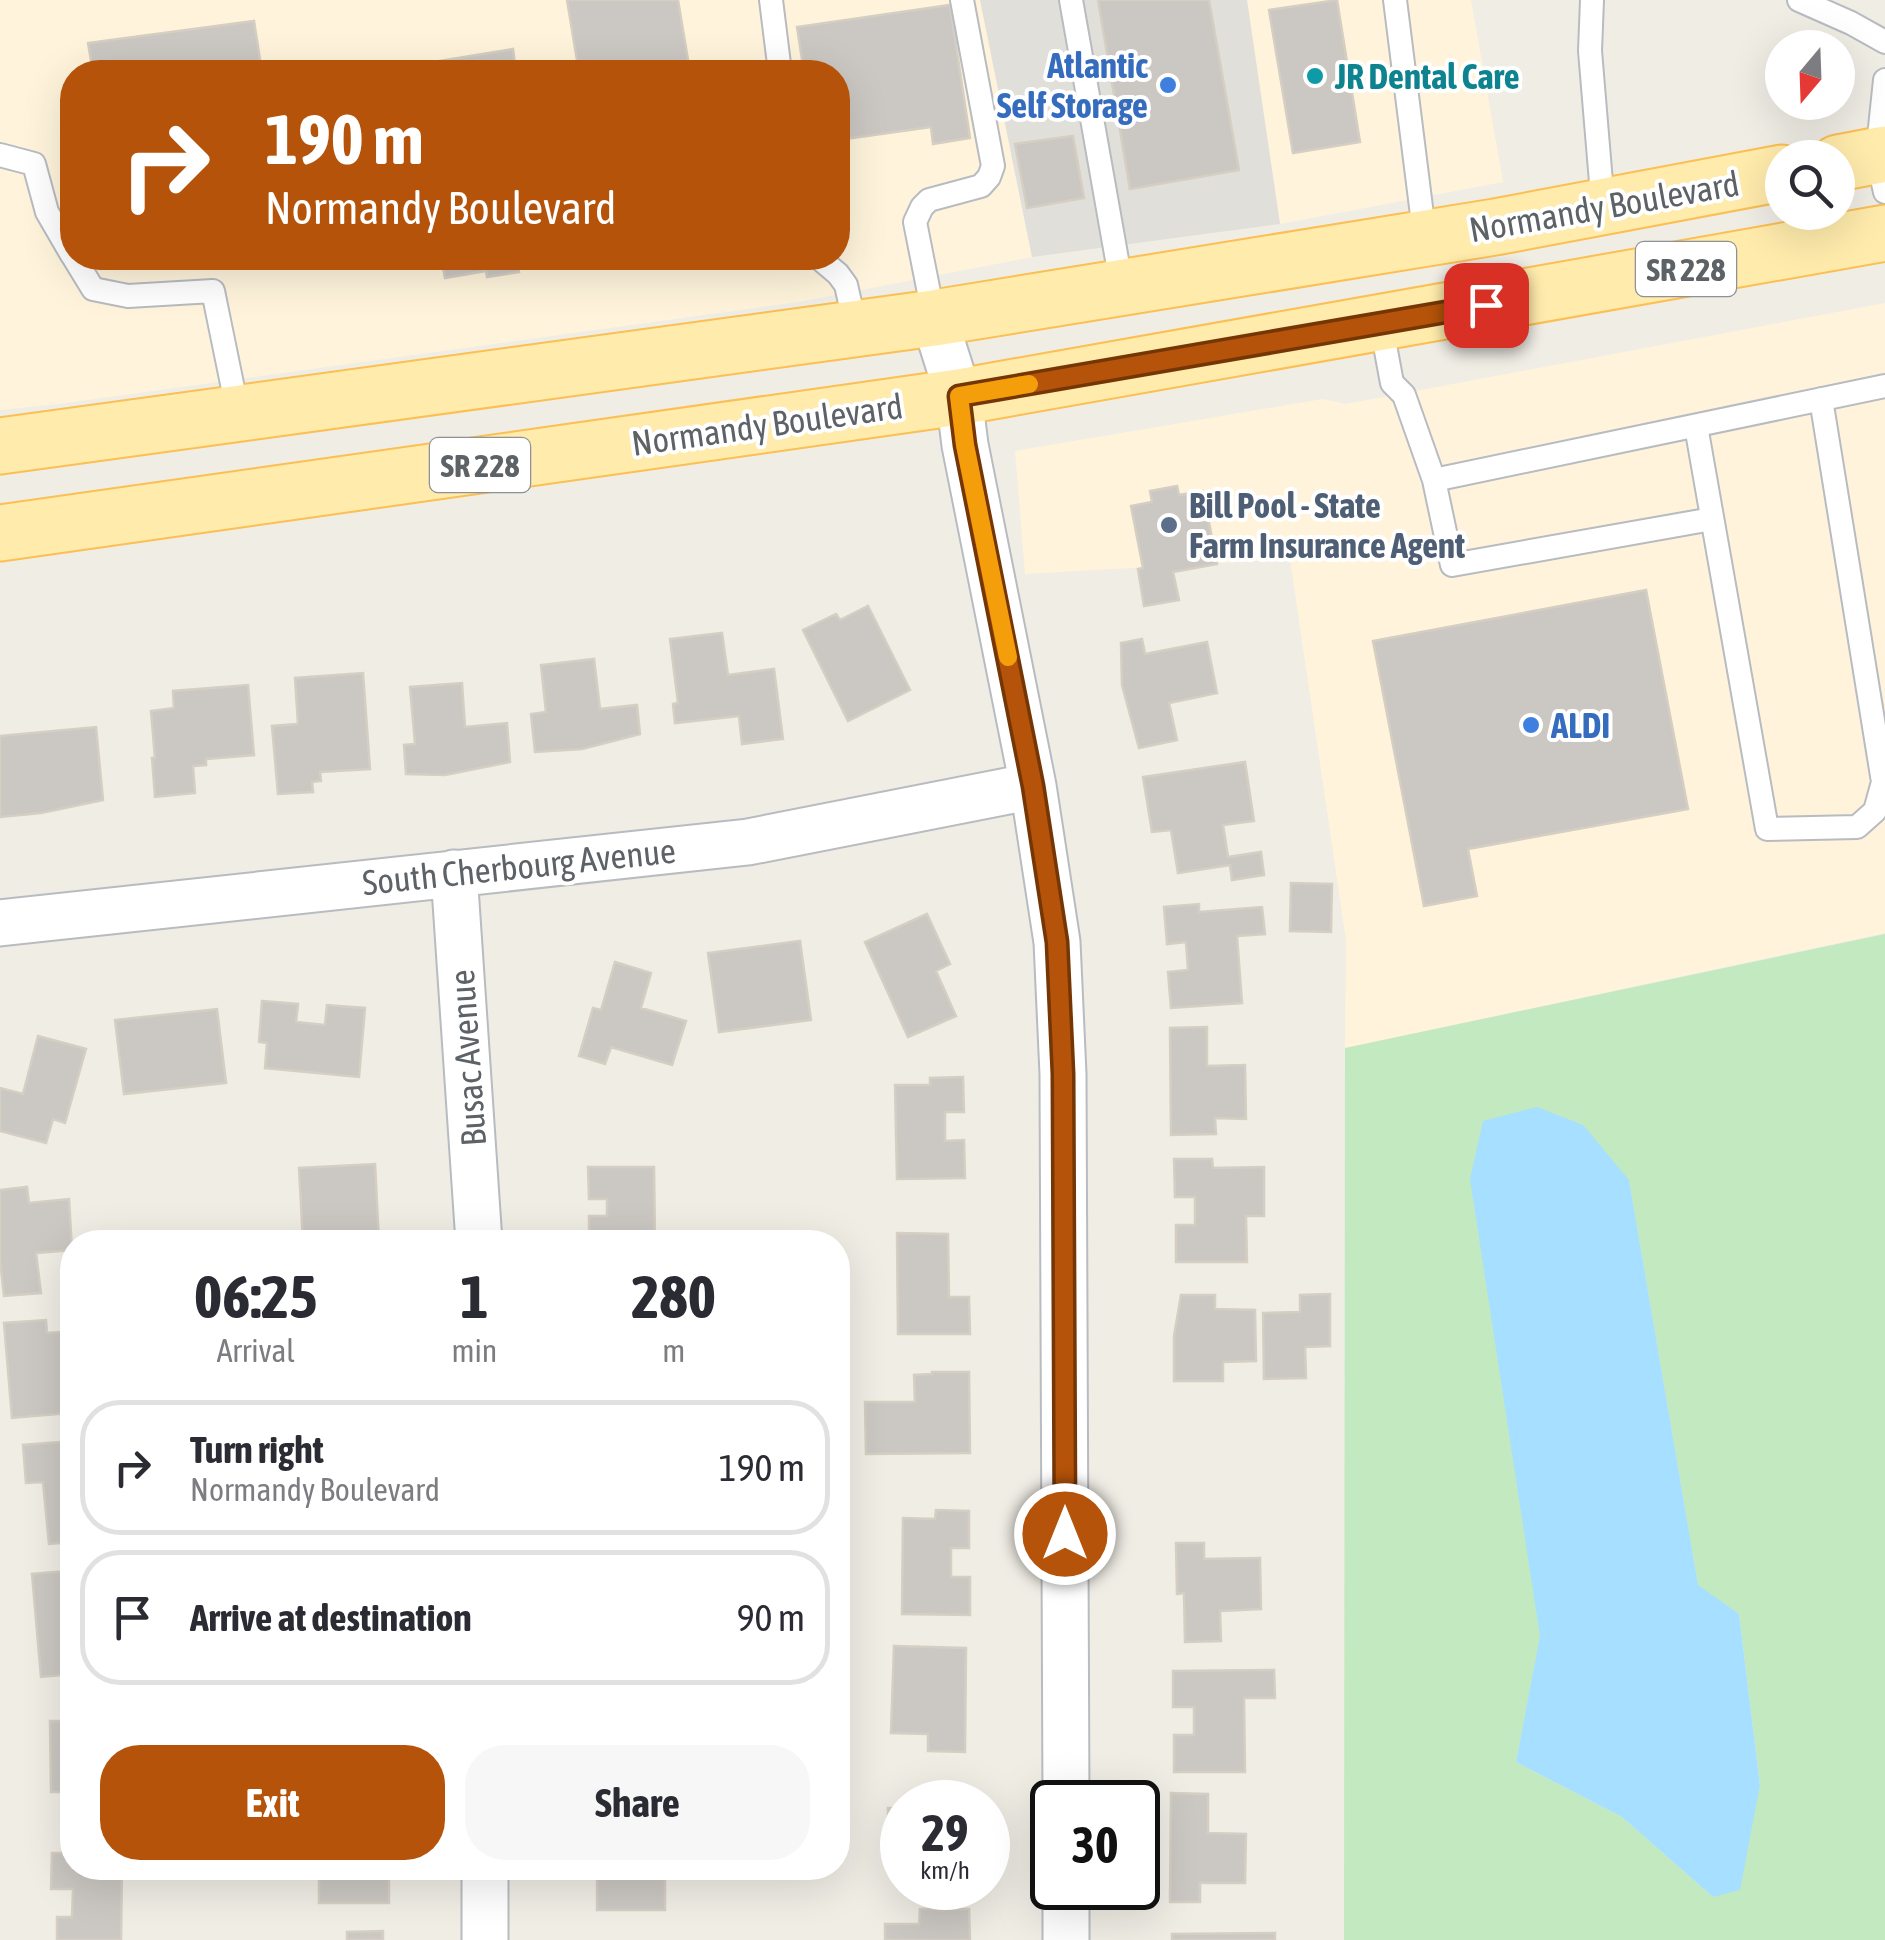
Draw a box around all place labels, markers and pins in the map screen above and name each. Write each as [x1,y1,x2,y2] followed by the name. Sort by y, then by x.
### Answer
[997,45,1148,125] place label: Atlantic Self Storage
[1334,56,1520,96] place label: JR Dental Care
[1304,65,1326,87] marker: JR Dental Care
[1157,74,1179,96] marker: Atlantic Self Storage
[1444,263,1529,348] pin
[1189,485,1465,565] place label: Bill Pool - State Farm Insurance Agent
[1158,514,1180,536] marker: Bill Pool - State Farm Insurance Agent
[1550,705,1610,745] place label: ALDI
[1520,714,1542,736] marker: ALDI

